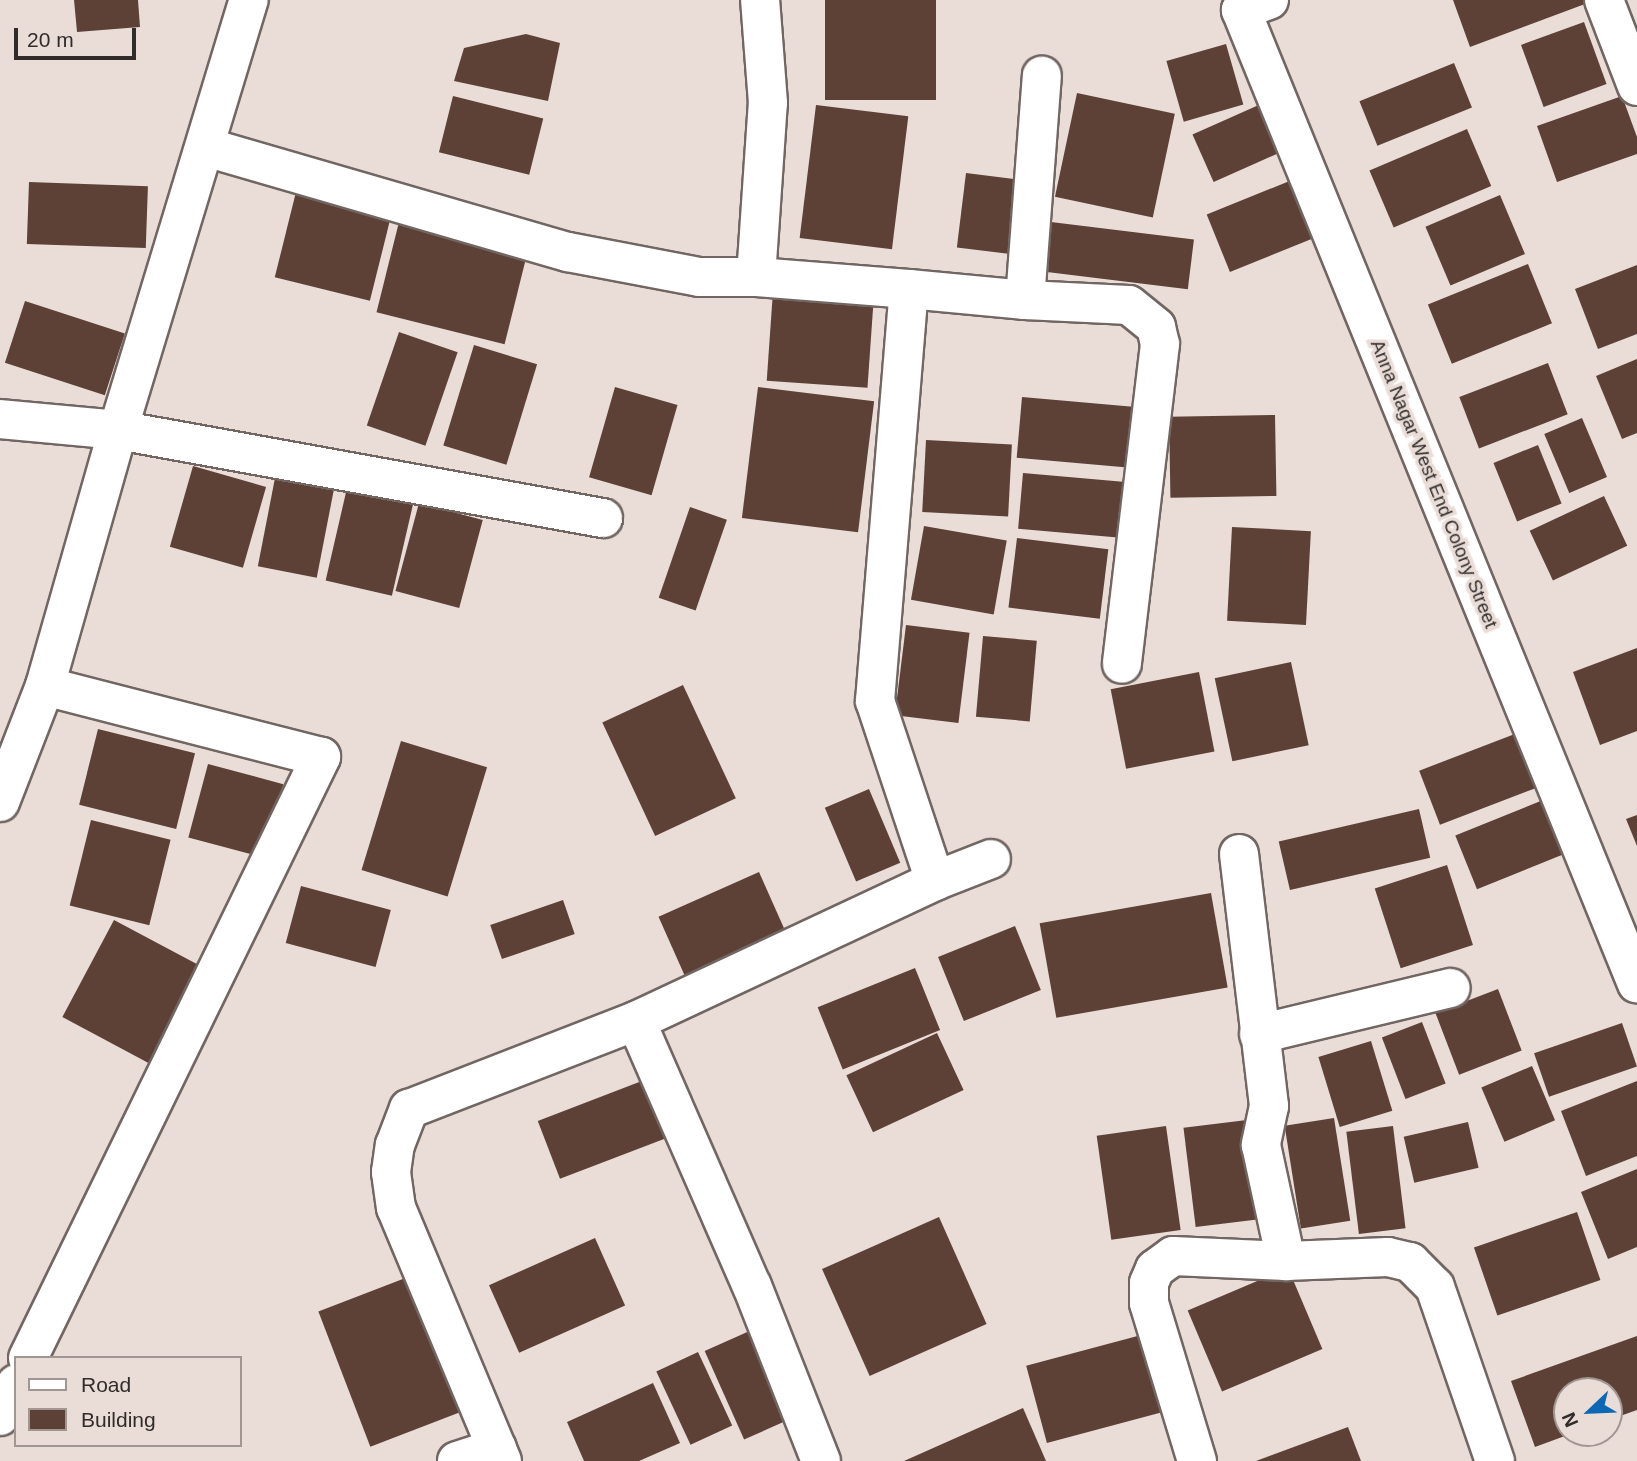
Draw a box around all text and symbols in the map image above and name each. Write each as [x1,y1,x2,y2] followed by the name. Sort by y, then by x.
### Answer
[18,14,140,58] scale bar
[27,28,74,51] text: 20 m
[1366,336,1502,632] street label: Anna Nagar West End Colony Street
[14,1356,242,1447] legend
[81,1373,131,1396] text: Road
[1553,1377,1623,1447] north arrow
[81,1408,156,1431] text: Building
[1558,1409,1582,1430] text: N

